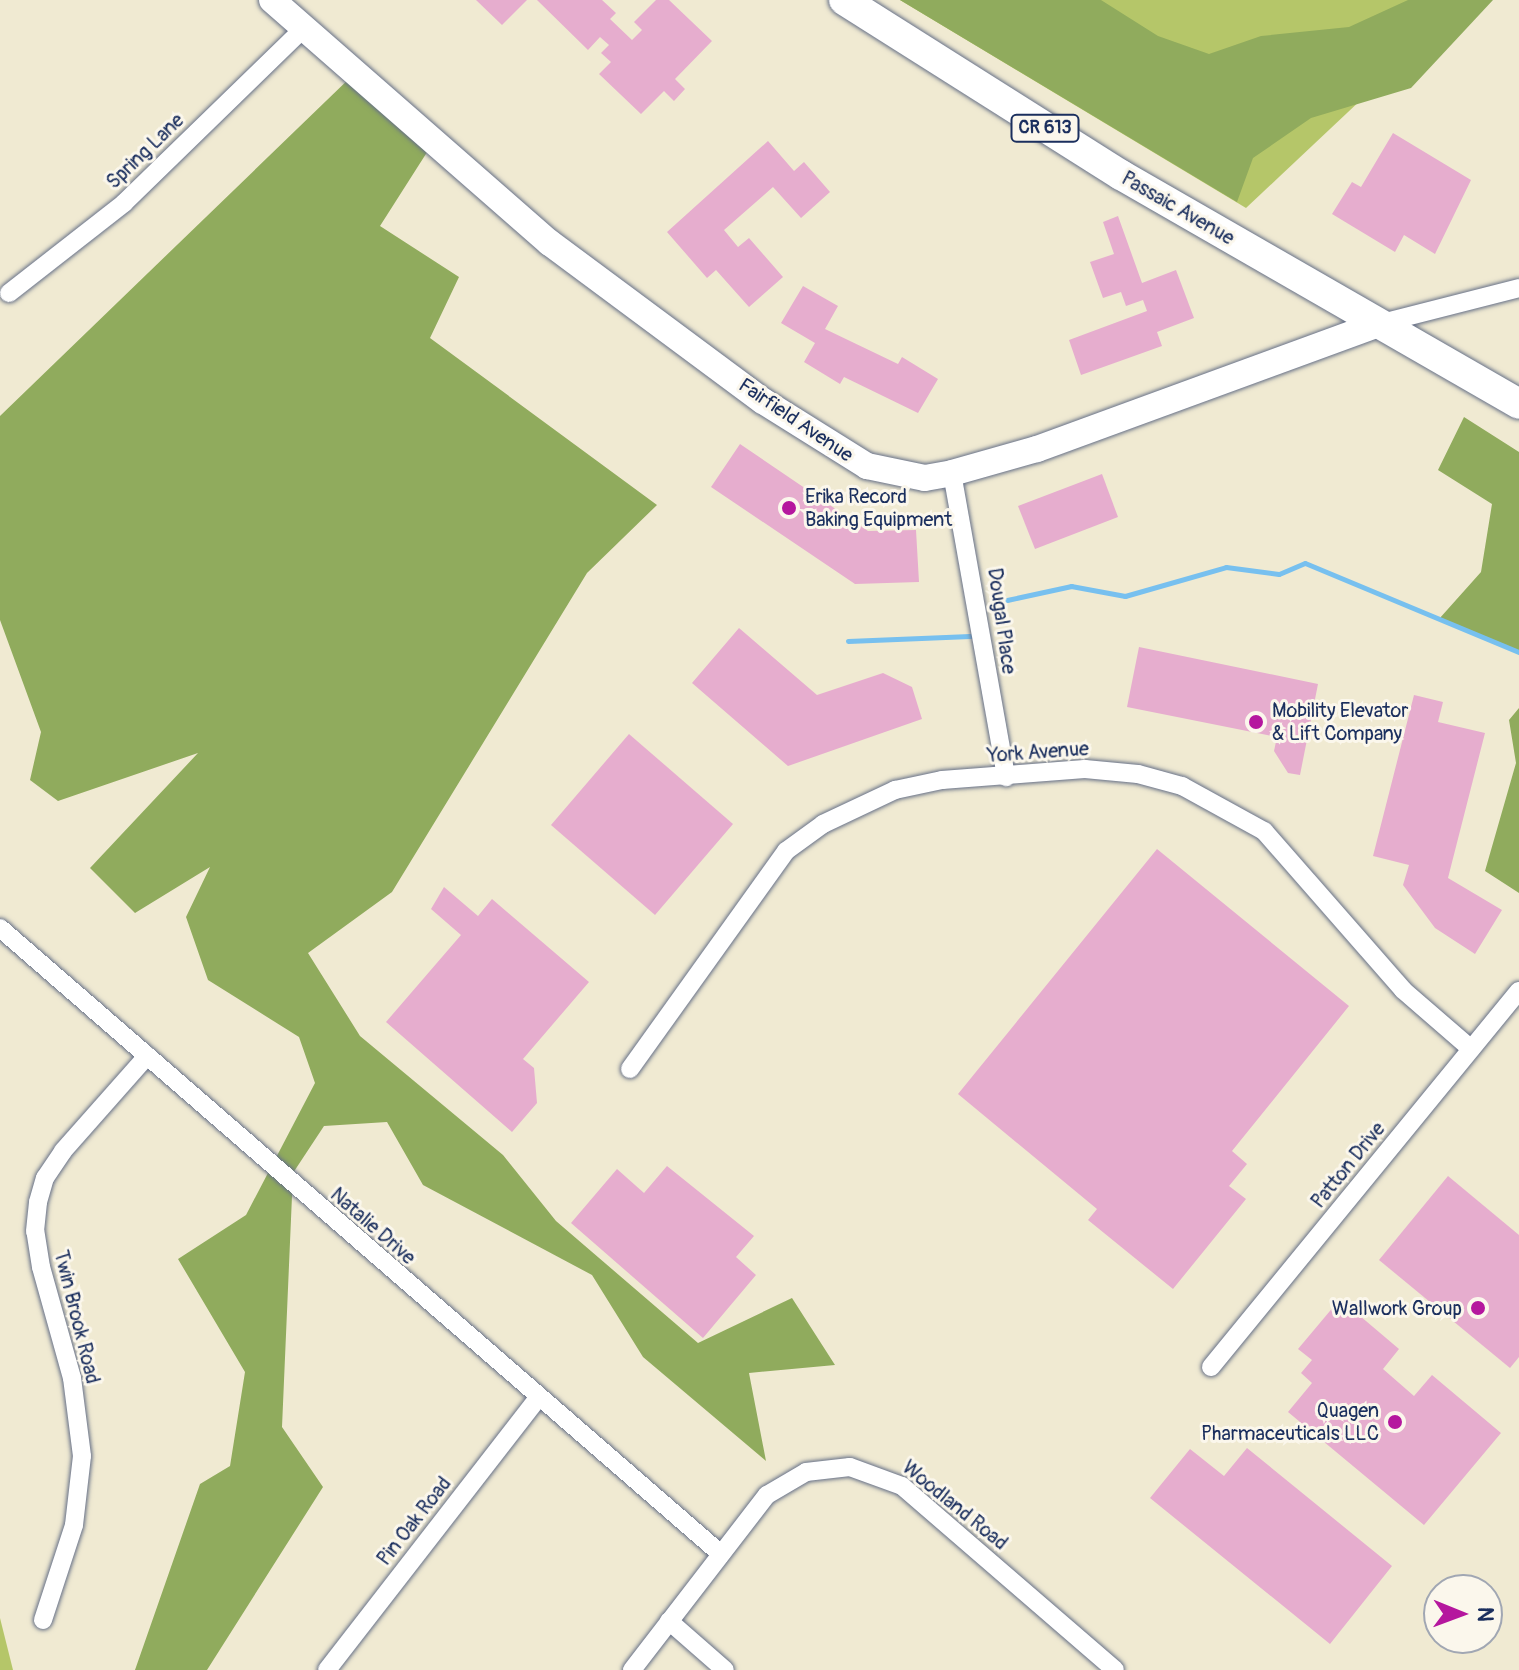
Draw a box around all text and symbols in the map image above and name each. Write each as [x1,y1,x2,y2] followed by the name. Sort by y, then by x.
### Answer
[101,108,189,194] street label: Spring Lane
[1009,114,1081,142] road number: CR 613
[1117,166,1239,250] street label: Passaic Avenue
[734,373,858,467] street label: Fairfield Avenue
[805,484,952,531] place label: Erika Record Baking Equipment
[780,499,798,517] marker: Erika Record Baking Equipment
[983,566,1021,676] street label: Dougal Place
[1272,698,1408,745] place label: Mobility Elevator & Lift Company
[1247,713,1265,731] marker: Mobility Elevator & Lift Company
[986,736,1090,768] street label: York Avenue
[1306,1117,1390,1213] street label: Patton Drive
[326,1183,420,1269] street label: Natalie Drive
[49,1248,105,1386] street label: Twin Brook Road
[1332,1296,1462,1320] place label: Wallwork Group
[1469,1299,1487,1317] marker: Wallwork Group
[1201,1398,1379,1445] place label: Quagen Pharmaceuticals LLC
[1386,1413,1404,1431] marker: Quagen Pharmaceuticals LLC
[897,1455,1013,1555] street label: Woodland Road
[372,1472,456,1570] street label: Pin Oak Road
[1423,1574,1503,1654] north arrow
[1471,1607,1499,1622] text: N

